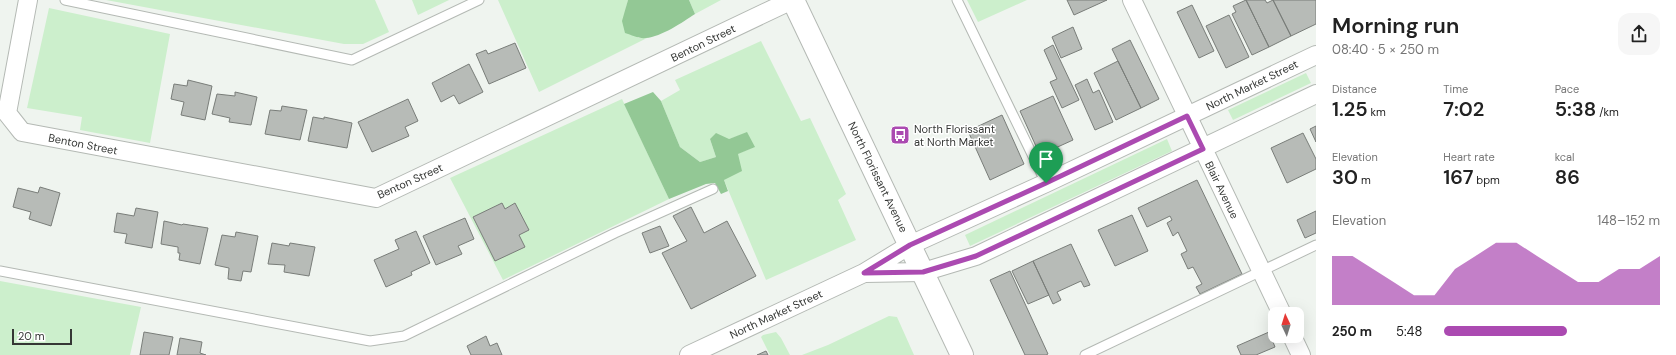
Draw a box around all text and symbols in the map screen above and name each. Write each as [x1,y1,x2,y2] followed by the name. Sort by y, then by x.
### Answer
[1332,11,1459,40] text: Morning run
[1618,13,1660,55] button: share
[668,21,738,65] street label: Benton Street
[1332,41,1439,58] text: 08:40 · 5 × 250 m
[1204,57,1300,113] street label: North Market Street
[1332,82,1377,96] text: Distance
[1443,82,1468,96] text: Time
[1555,82,1579,96] text: Pace
[1332,96,1368,122] text: 1.25
[1443,96,1484,122] text: 7:02
[1555,96,1596,122] text: 5:38
[1368,105,1386,119] text: km
[1596,105,1619,119] text: /km
[845,119,911,235] street label: North Florissant Avenue
[914,122,995,149] place label: North Florissant at North Market
[889,124,911,146] bus stop icon: North Florissant at North Market
[47,130,119,158] street label: Benton Street
[1029,142,1063,183] pin
[1035,148,1057,170] icon: arrive
[1332,150,1378,164] text: Elevation
[1443,150,1495,164] text: Heart rate
[1555,150,1575,164] text: kcal
[1202,159,1242,221] street label: Blair Avenue
[375,160,445,202] street label: Benton Street
[1332,164,1358,190] text: 30
[1443,164,1473,190] text: 167
[1555,164,1580,190] text: 86
[1358,173,1371,187] text: m
[1473,173,1500,187] text: bpm
[1332,212,1386,229] text: Elevation
[1597,212,1660,229] text: 148–152 m
[727,286,825,342] street label: North Market Street
[1268,307,1304,343] north arrow
[1268,307,1304,343] map controls
[1332,323,1372,340] text: 250 m
[1396,323,1422,340] text: 5:48
[12,327,72,346] scale bar
[18,329,44,343] text: 20 m

